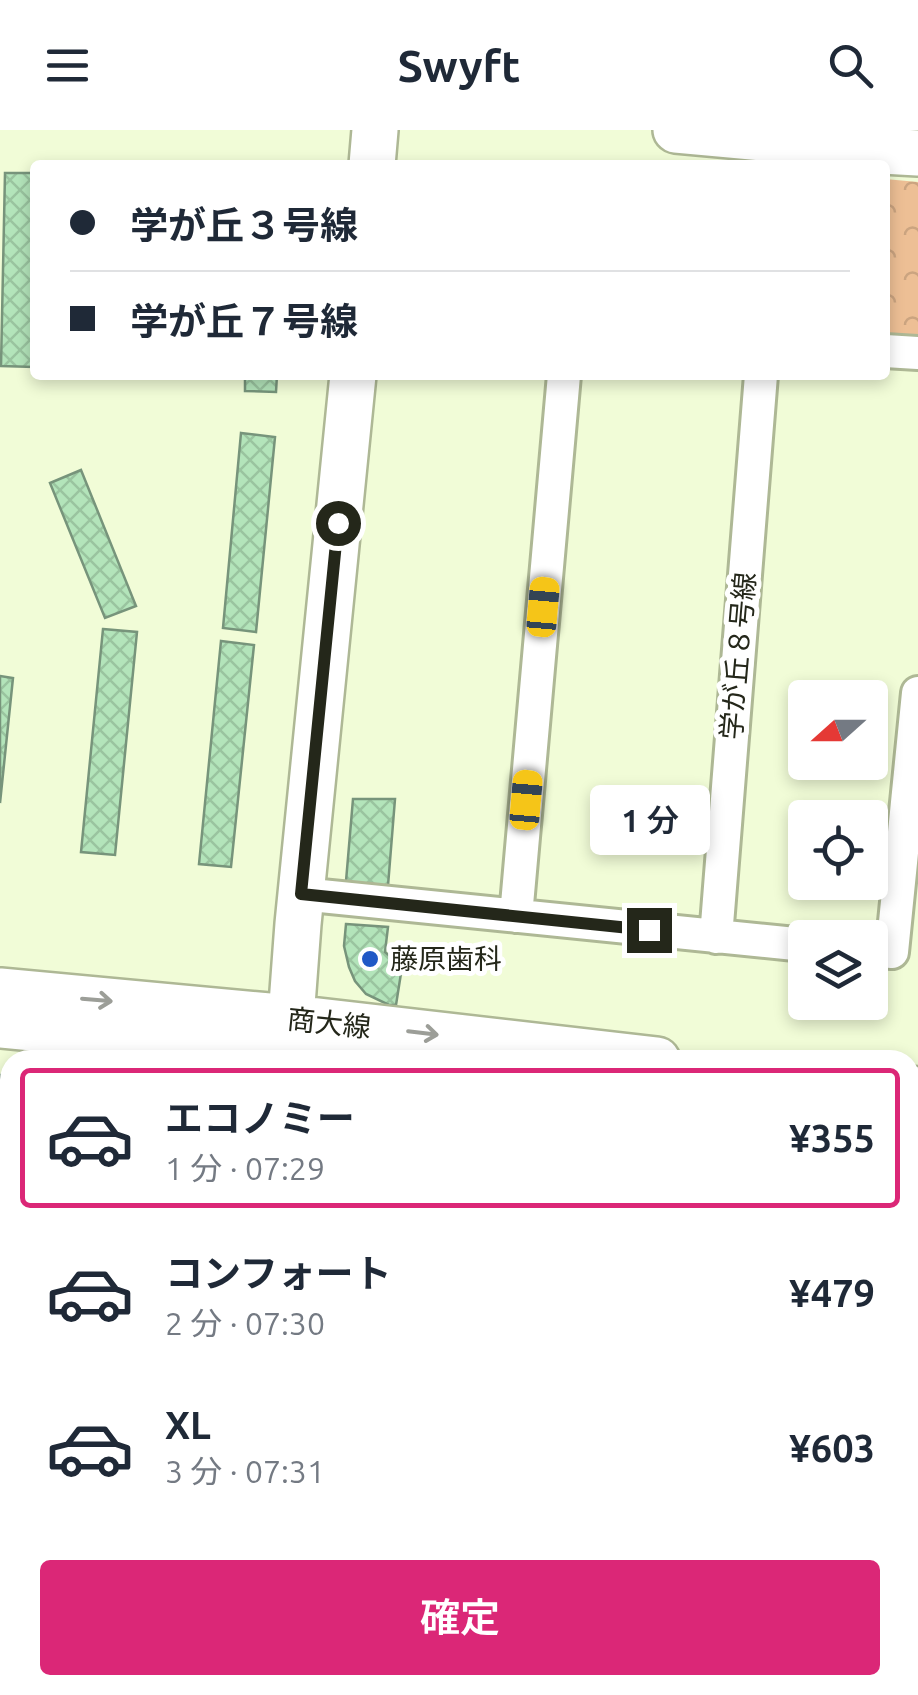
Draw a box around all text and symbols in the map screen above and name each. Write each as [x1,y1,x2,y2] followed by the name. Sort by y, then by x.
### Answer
[40,38,95,93] icon: menu
[823,38,878,93] icon: search
[397,40,521,91] text: Swyft
[130,204,358,246] text: 学が丘３号線
[130,300,358,342] text: 学が丘７号線
[316,501,361,546] route start
[715,571,760,741] street label: 学が丘８号線
[525,576,561,638] car
[788,680,888,780] north arrow
[788,680,888,1020] map controls
[508,769,544,831] car
[589,785,709,855] callout: 1 分
[788,800,888,900] button: locate
[621,802,679,838] text: 1 分
[627,908,672,953] route end
[788,920,888,1020] button: layers
[390,943,502,974] place label: 藤原歯科
[359,948,381,970] marker: 藤原歯科
[81,991,113,1010] one-way arrow
[286,1003,372,1042] street label: 商大線
[406,1024,439,1043] one-way arrow
[45,1093,135,1183] icon: car
[165,1097,355,1139] text: エコノミー
[789,1117,875,1159] text: ¥355
[165,1150,325,1186] text: 1 分 · 07:29
[45,1248,135,1338] icon: car
[165,1252,392,1294] text: コンフォート
[789,1272,875,1314] text: ¥479
[165,1305,325,1341] text: 2 分 · 07:30
[45,1403,135,1493] icon: car
[165,1404,211,1446] text: XL
[789,1427,875,1469] text: ¥603
[165,1453,325,1489] text: 3 分 · 07:31
[40,1560,880,1675] button: 確定

